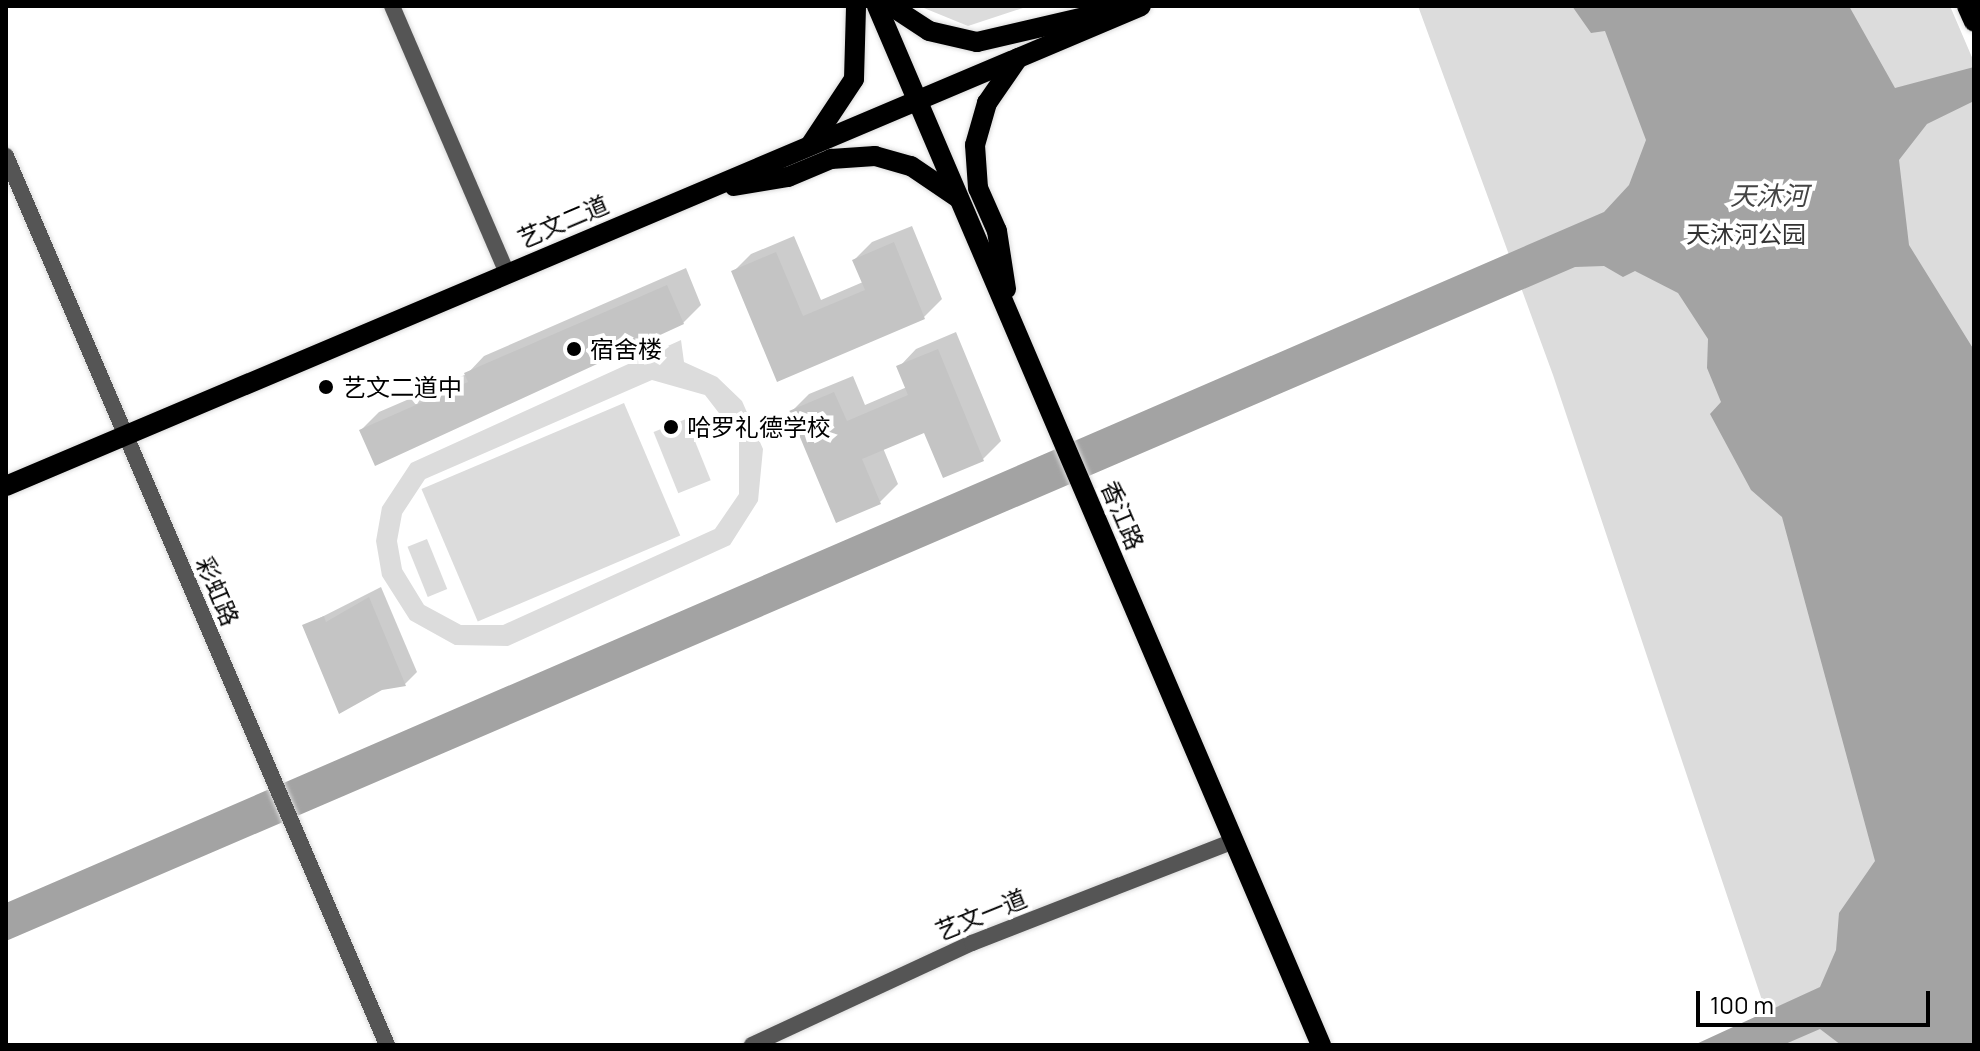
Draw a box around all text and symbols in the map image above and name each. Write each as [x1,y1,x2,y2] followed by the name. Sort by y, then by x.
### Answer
[1730,180,1808,212] water label: 天沐河
[513,189,613,253] street label: 艺文二道
[1686,220,1806,248] park label: 天沐河公园
[590,335,662,363] place label: 宿舍楼
[565,340,583,358] marker: 宿舍楼
[342,373,462,401] place label: 艺文二道中
[317,378,335,396] marker: 艺文二道中
[687,413,831,441] place label: 哈罗礼德学校
[662,418,680,436] marker: 哈罗礼德学校
[1096,476,1150,554] street label: 香江路
[191,552,245,630] street label: 彩虹路
[931,883,1031,945] street label: 艺文一道
[1700,975,1934,1025] scale bar
[1710,988,1774,1021] text: 100 m

